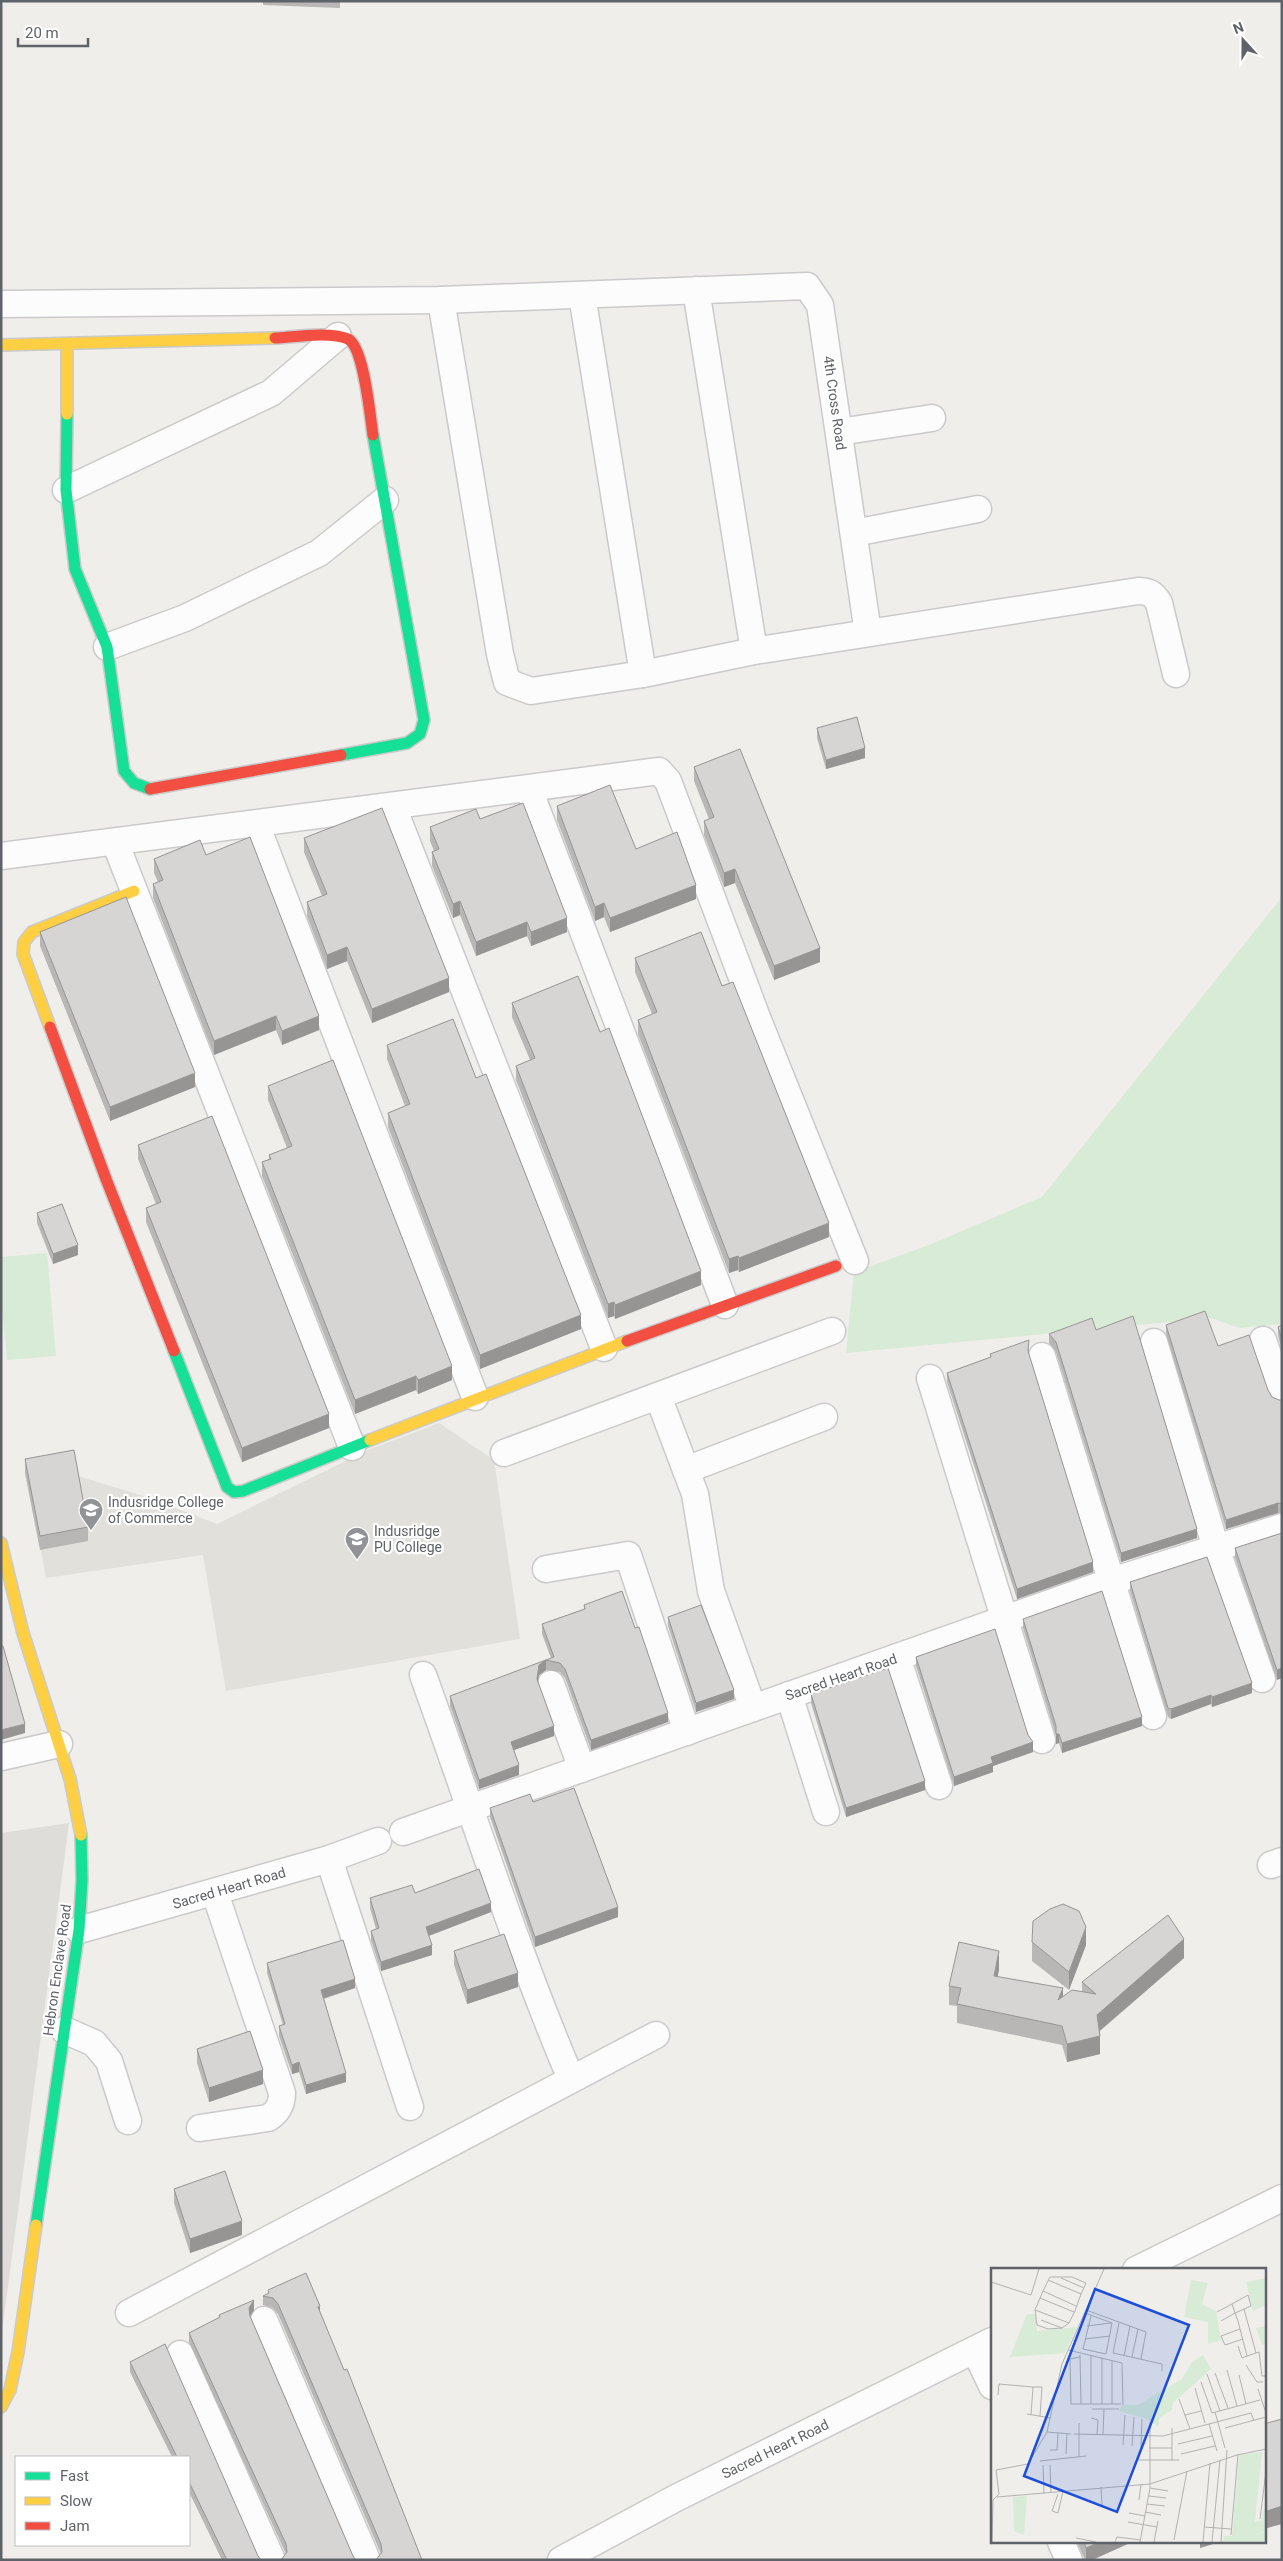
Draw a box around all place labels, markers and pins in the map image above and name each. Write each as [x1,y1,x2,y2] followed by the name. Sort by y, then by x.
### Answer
[108,1494,224,1526] place label: Indusridge College of Commerce
[78,1497,104,1531] school or university icon: Indusridge College of Commerce
[374,1523,442,1555] place label: Indusridge PU College
[344,1526,370,1560] school or university icon: Indusridge PU College

